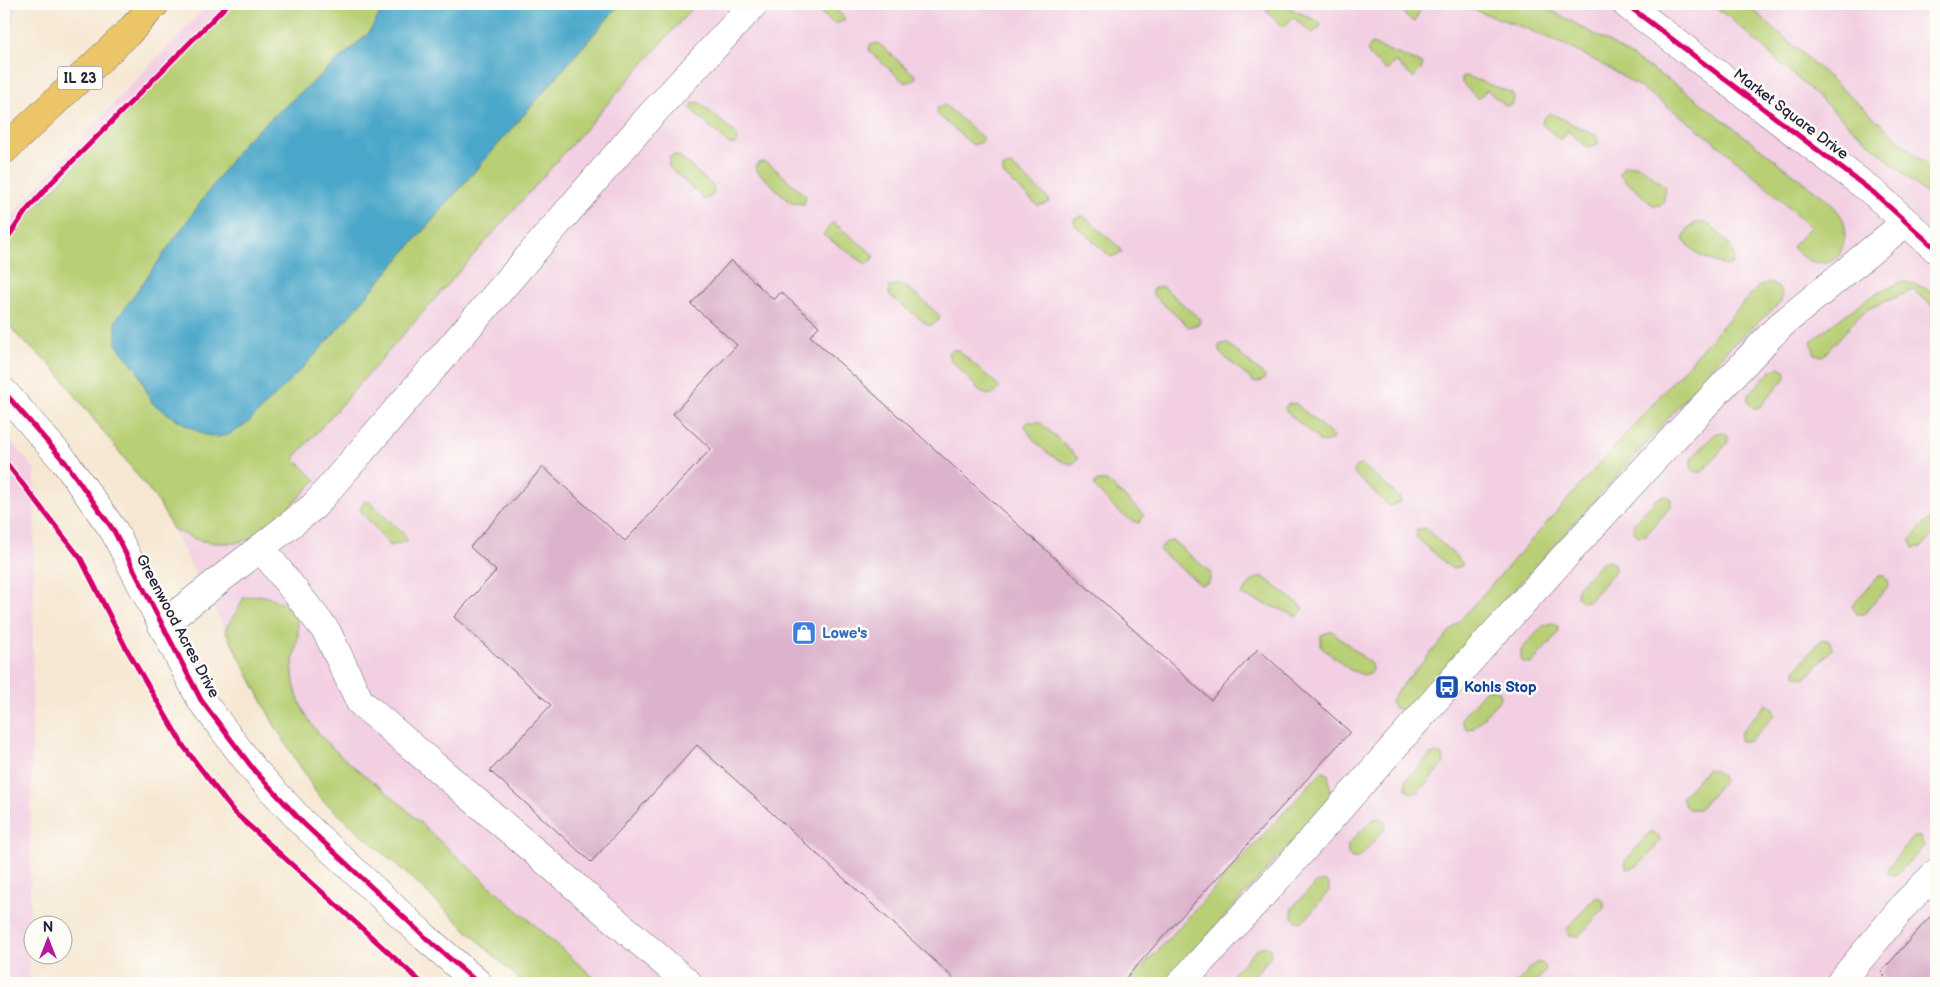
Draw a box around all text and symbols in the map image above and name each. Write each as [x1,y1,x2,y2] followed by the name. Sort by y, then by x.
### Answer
[1729,65,1852,164] street label: Market Square Drive
[58,66,102,90] road number: IL 23
[132,551,223,701] street label: Greenwood Acres Drive
[791,620,817,646] shop icon: Lowe's
[822,624,867,643] place label: Lowe's
[1434,674,1460,700] bus stop icon: Kohls Stop
[1464,678,1537,697] place label: Kohls Stop
[22,914,72,964] north arrow
[43,919,53,936] text: N

